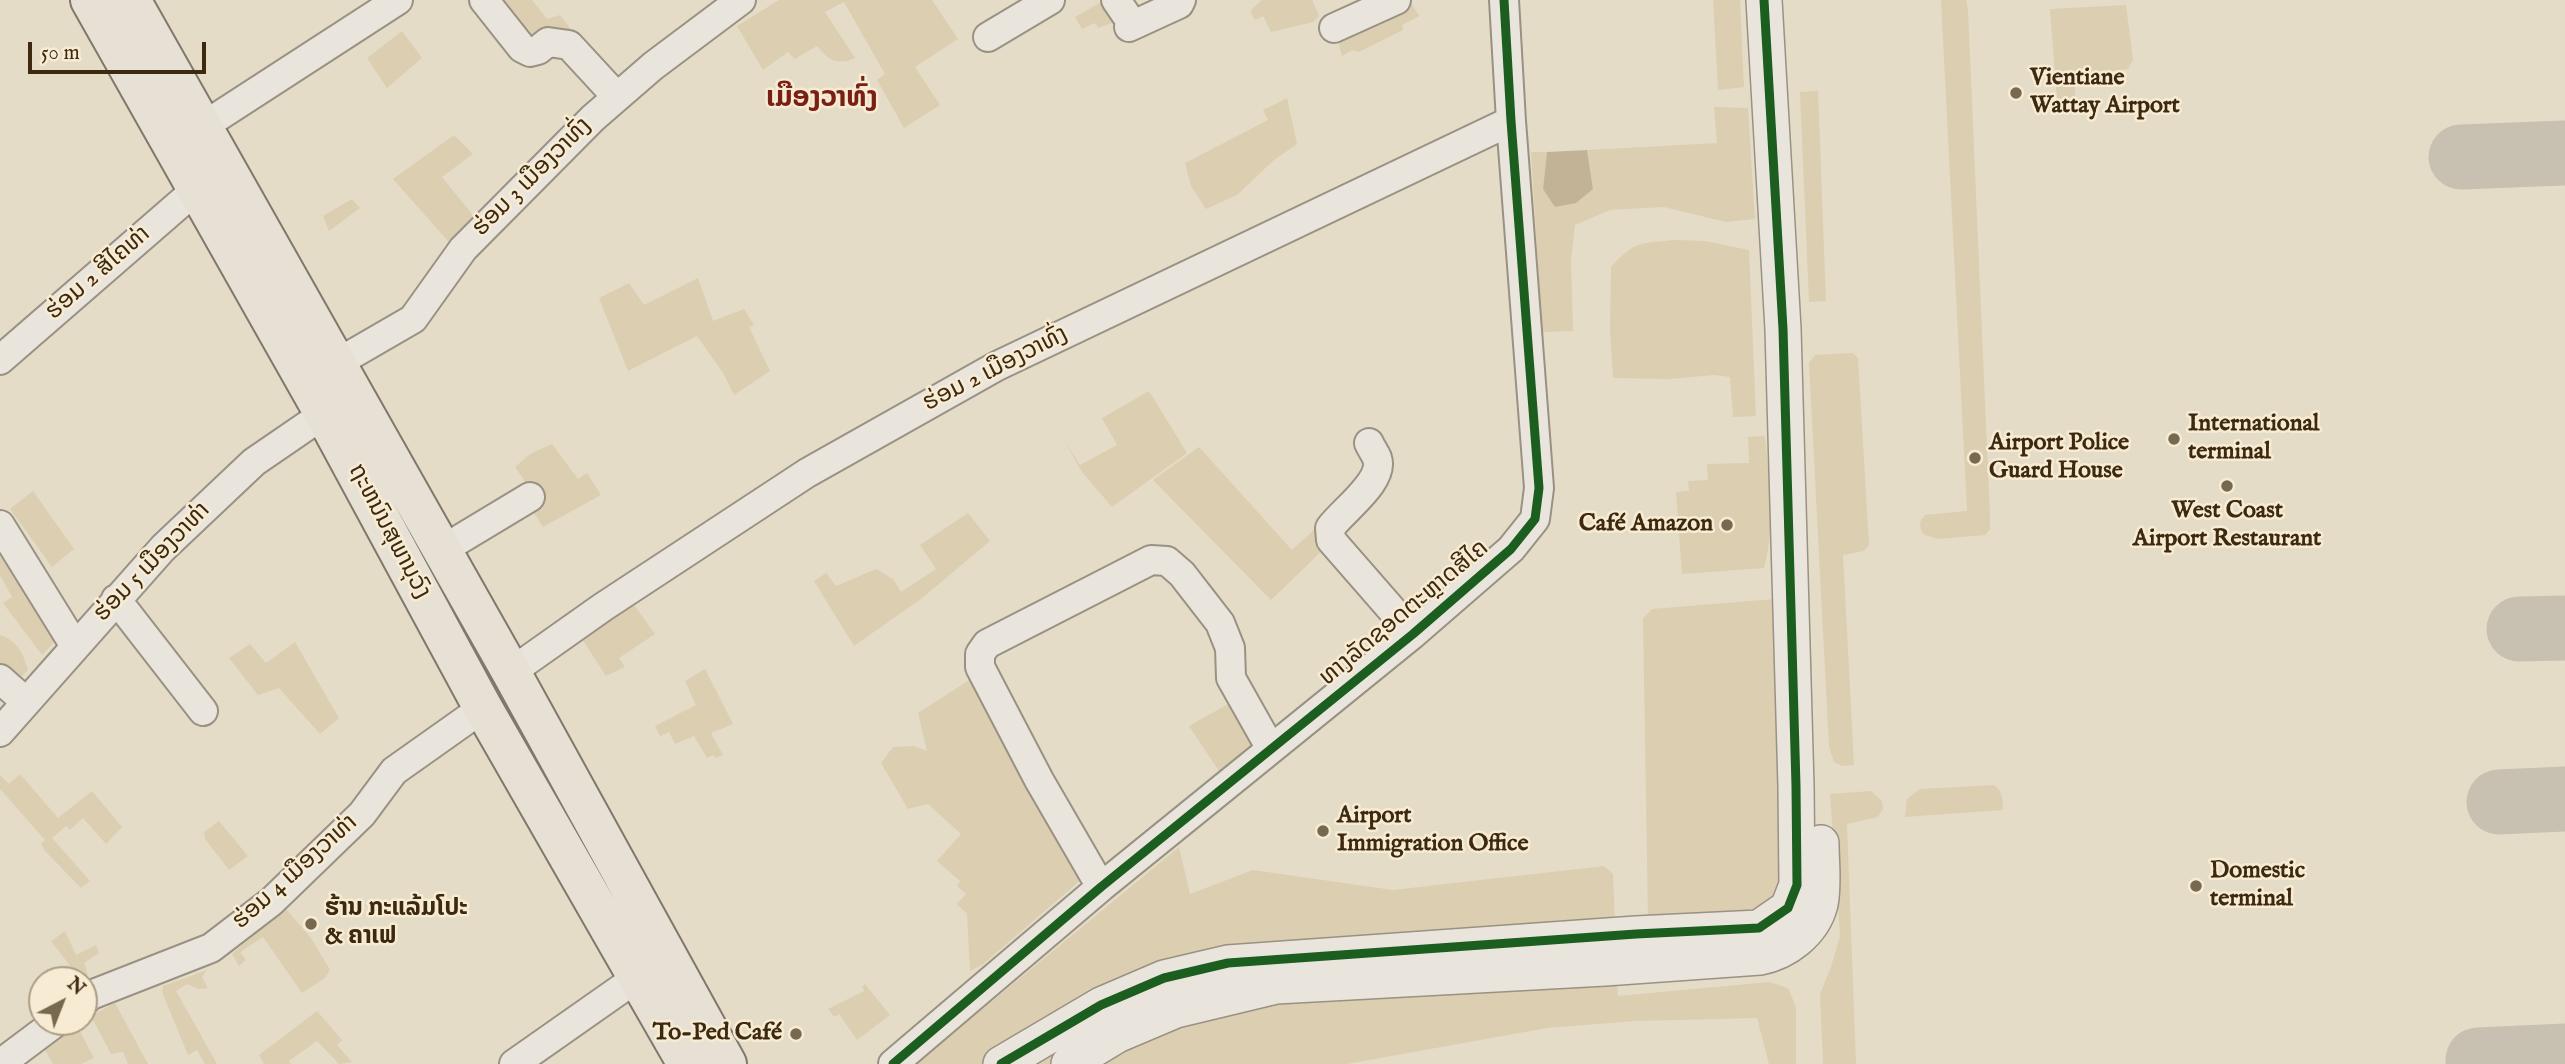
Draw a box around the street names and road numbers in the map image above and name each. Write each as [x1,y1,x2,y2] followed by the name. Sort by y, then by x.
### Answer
[468,113,598,243] street label: ຮ່ອມ 3 ເມືອງວາທົ່ງ
[41,221,157,327] street label: ຮ່ອມ 2 ສີໄຄທ່າ
[919,321,1073,419] street label: ຮ່ອມ 2 ເມືອງວາທົ່ງ
[340,459,436,605] street label: ຖະຫນົນສຸພານຸວົງ
[89,497,217,629] street label: ຮ່ອມ 5 ເມືອງວາທ່າ
[1315,535,1495,693] street label: ທາງລັດຊອດຕະຫຼາດສີໄຄ
[228,809,364,937] street label: ຮ່ອມ 4 ເມືອງວາທ່າ

